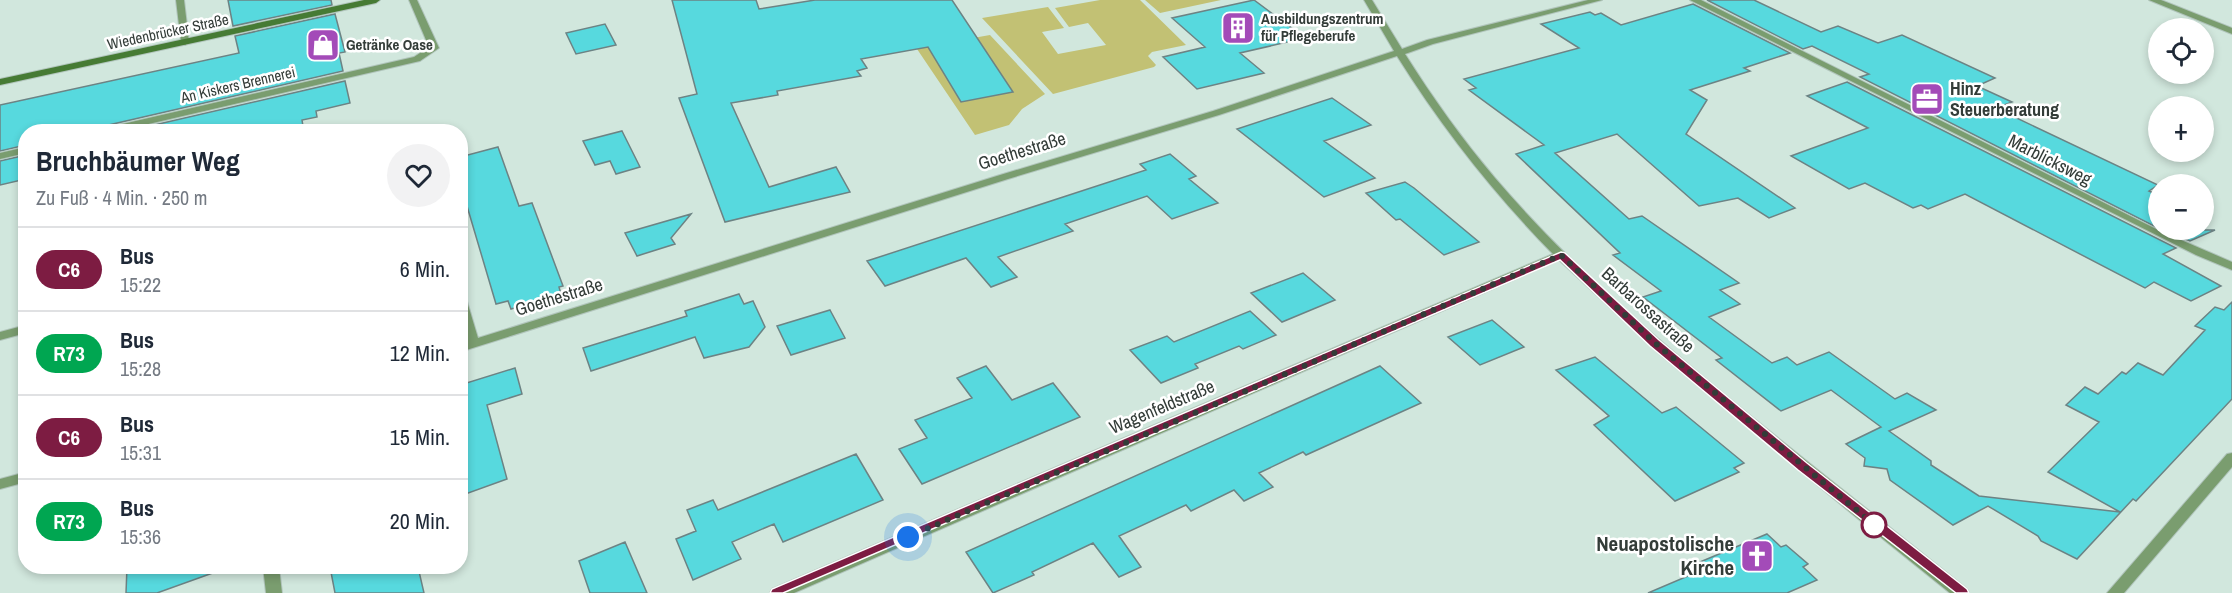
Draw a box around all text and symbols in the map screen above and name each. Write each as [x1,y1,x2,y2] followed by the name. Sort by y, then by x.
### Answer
[105,8,231,55] street label: Wiedenbrücker Straße
[1261,8,1383,46] place label: Ausbildungszentrum für Pflegeberufe
[1220,10,1256,46] building icon: Ausbildungszentrum für Pflegeberufe
[2148,18,2214,240] map controls
[2148,18,2214,84] button: locate
[305,27,341,63] shop icon: Getränke Oase
[346,34,433,55] place label: Getränke Oase
[178,61,297,108] street label: An Kiskers Brennerei
[1950,76,2059,122] place label: Hinz Steuerberatung
[1909,81,1945,117] office icon: Hinz Steuerberatung
[2148,96,2214,162] button: +
[975,125,1069,176] street label: Goethestraße
[2004,128,2097,192] street label: Marblicksweg
[36,142,240,180] text: Bruchbäumer Weg
[387,144,450,207] button: heart
[2148,174,2214,240] button: −
[36,184,207,211] text: Zu Fuß · 4 Min. · 250 m
[120,241,154,271] text: Bus
[400,254,450,284] text: 6 Min.
[58,255,80,284] text: C6
[1596,261,1700,358] street label: Barbarossastraße
[120,271,161,298] text: 15:22
[512,271,606,322] street label: Goethestraße
[120,325,154,355] text: Bus
[390,338,450,368] text: 12 Min.
[53,339,85,368] text: R73
[120,355,161,382] text: 15:28
[1105,373,1218,440] street label: Wagenfeldstraße
[120,409,154,439] text: Bus
[390,422,450,452] text: 15 Min.
[58,423,80,452] text: C6
[120,439,161,466] text: 15:31
[120,493,154,523] text: Bus
[390,506,450,536] text: 20 Min.
[53,507,85,536] text: R73
[1861,512,1887,538] unlabelled marker
[893,522,923,552] your location
[120,523,161,550] text: 15:36
[1596,529,1734,582] place label: Neuapostolische Kirche
[1739,538,1775,574] church icon: Neuapostolische Kirche

